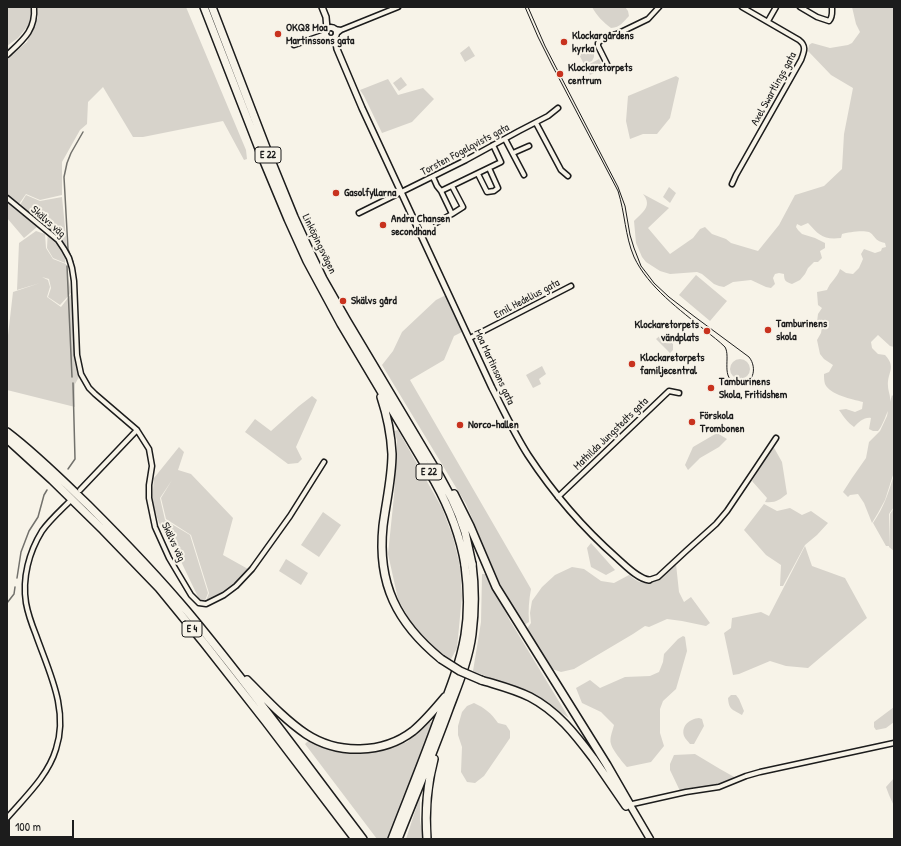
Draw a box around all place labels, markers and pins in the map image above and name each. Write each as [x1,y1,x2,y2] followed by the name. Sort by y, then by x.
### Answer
[286,21,354,47] place label: OKQ8 Moa Martinssons gata
[273,29,283,39] marker: OKQ8 Moa Martinssons gata
[572,29,634,55] place label: Klockargårdens kyrka
[559,37,569,47] marker: Klockargårdens kyrka
[568,61,632,87] place label: Klockaretorpets centrum
[555,69,565,79] marker: Klockaretorpets centrum
[344,186,396,200] place label: Gasolfyllarna
[331,188,341,198] marker: Gasolfyllarna
[391,212,450,238] place label: Andra Chansen secondhand
[378,220,388,230] marker: Andra Chansen secondhand
[351,294,397,308] place label: Skälvs gård
[338,296,348,306] marker: Skälvs gård
[776,317,827,343] place label: Tamburinens skola
[635,318,699,344] place label: Klockaretorpets vändplats
[763,325,773,335] marker: Tamburinens skola
[702,326,712,336] marker: Klockaretorpets vändplats
[640,351,704,377] place label: Klockaretorpets familjecentral
[627,359,637,369] marker: Klockaretorpets familjecentral
[719,375,787,401] place label: Tamburinens Skola, Fritidshem
[706,383,716,393] marker: Tamburinens Skola, Fritidshem
[700,409,745,435] place label: Förskola Trombonen
[687,417,697,427] marker: Förskola Trombonen
[468,418,519,432] place label: Norco-hallen
[455,420,465,430] marker: Norco-hallen

